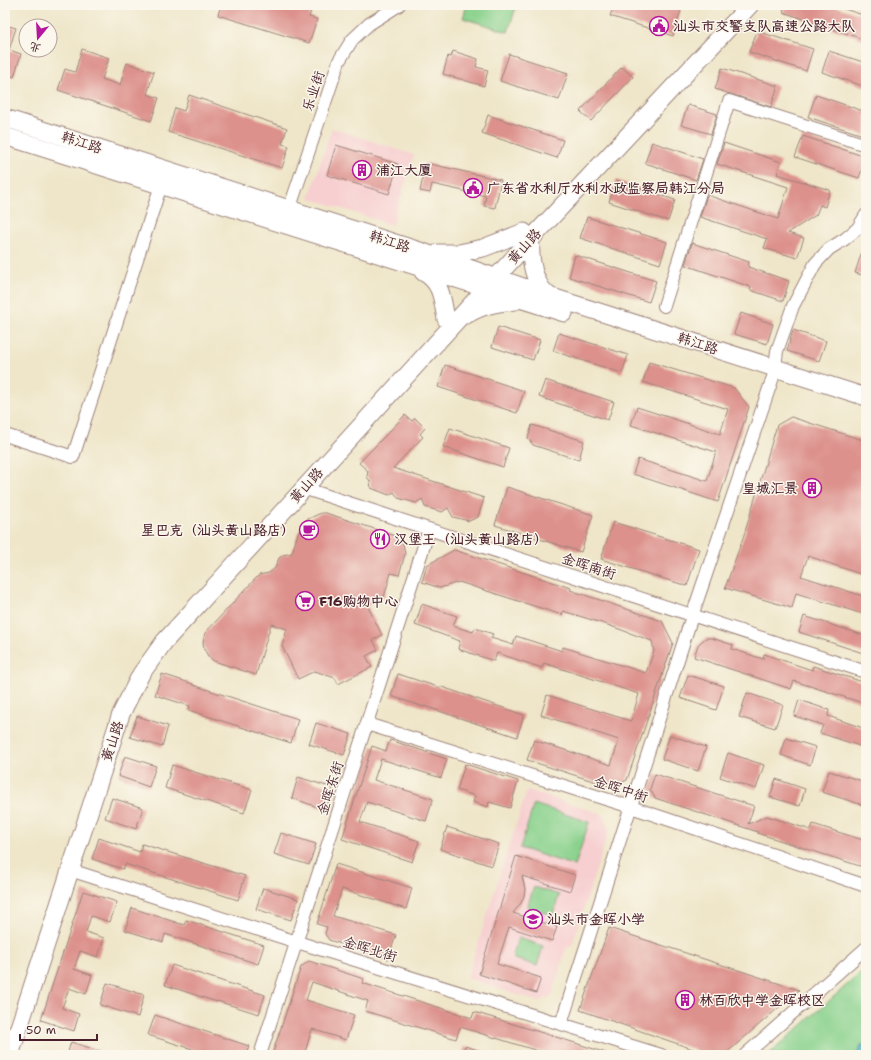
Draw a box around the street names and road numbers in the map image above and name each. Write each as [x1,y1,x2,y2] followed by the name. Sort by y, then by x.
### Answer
[298,68,328,114] street label: 乐业街
[59,127,105,157] street label: 韩江路
[503,224,545,268] street label: 黄山路
[367,226,413,256] street label: 韩江路
[675,328,721,358] street label: 韩江路
[285,463,327,507] street label: 黄山路
[560,549,618,583] street label: 金晖南街
[97,718,127,764] street label: 黄山路
[313,759,347,817] street label: 金晖东街
[592,772,650,806] street label: 金晖中街
[341,932,399,966] street label: 金晖北街

